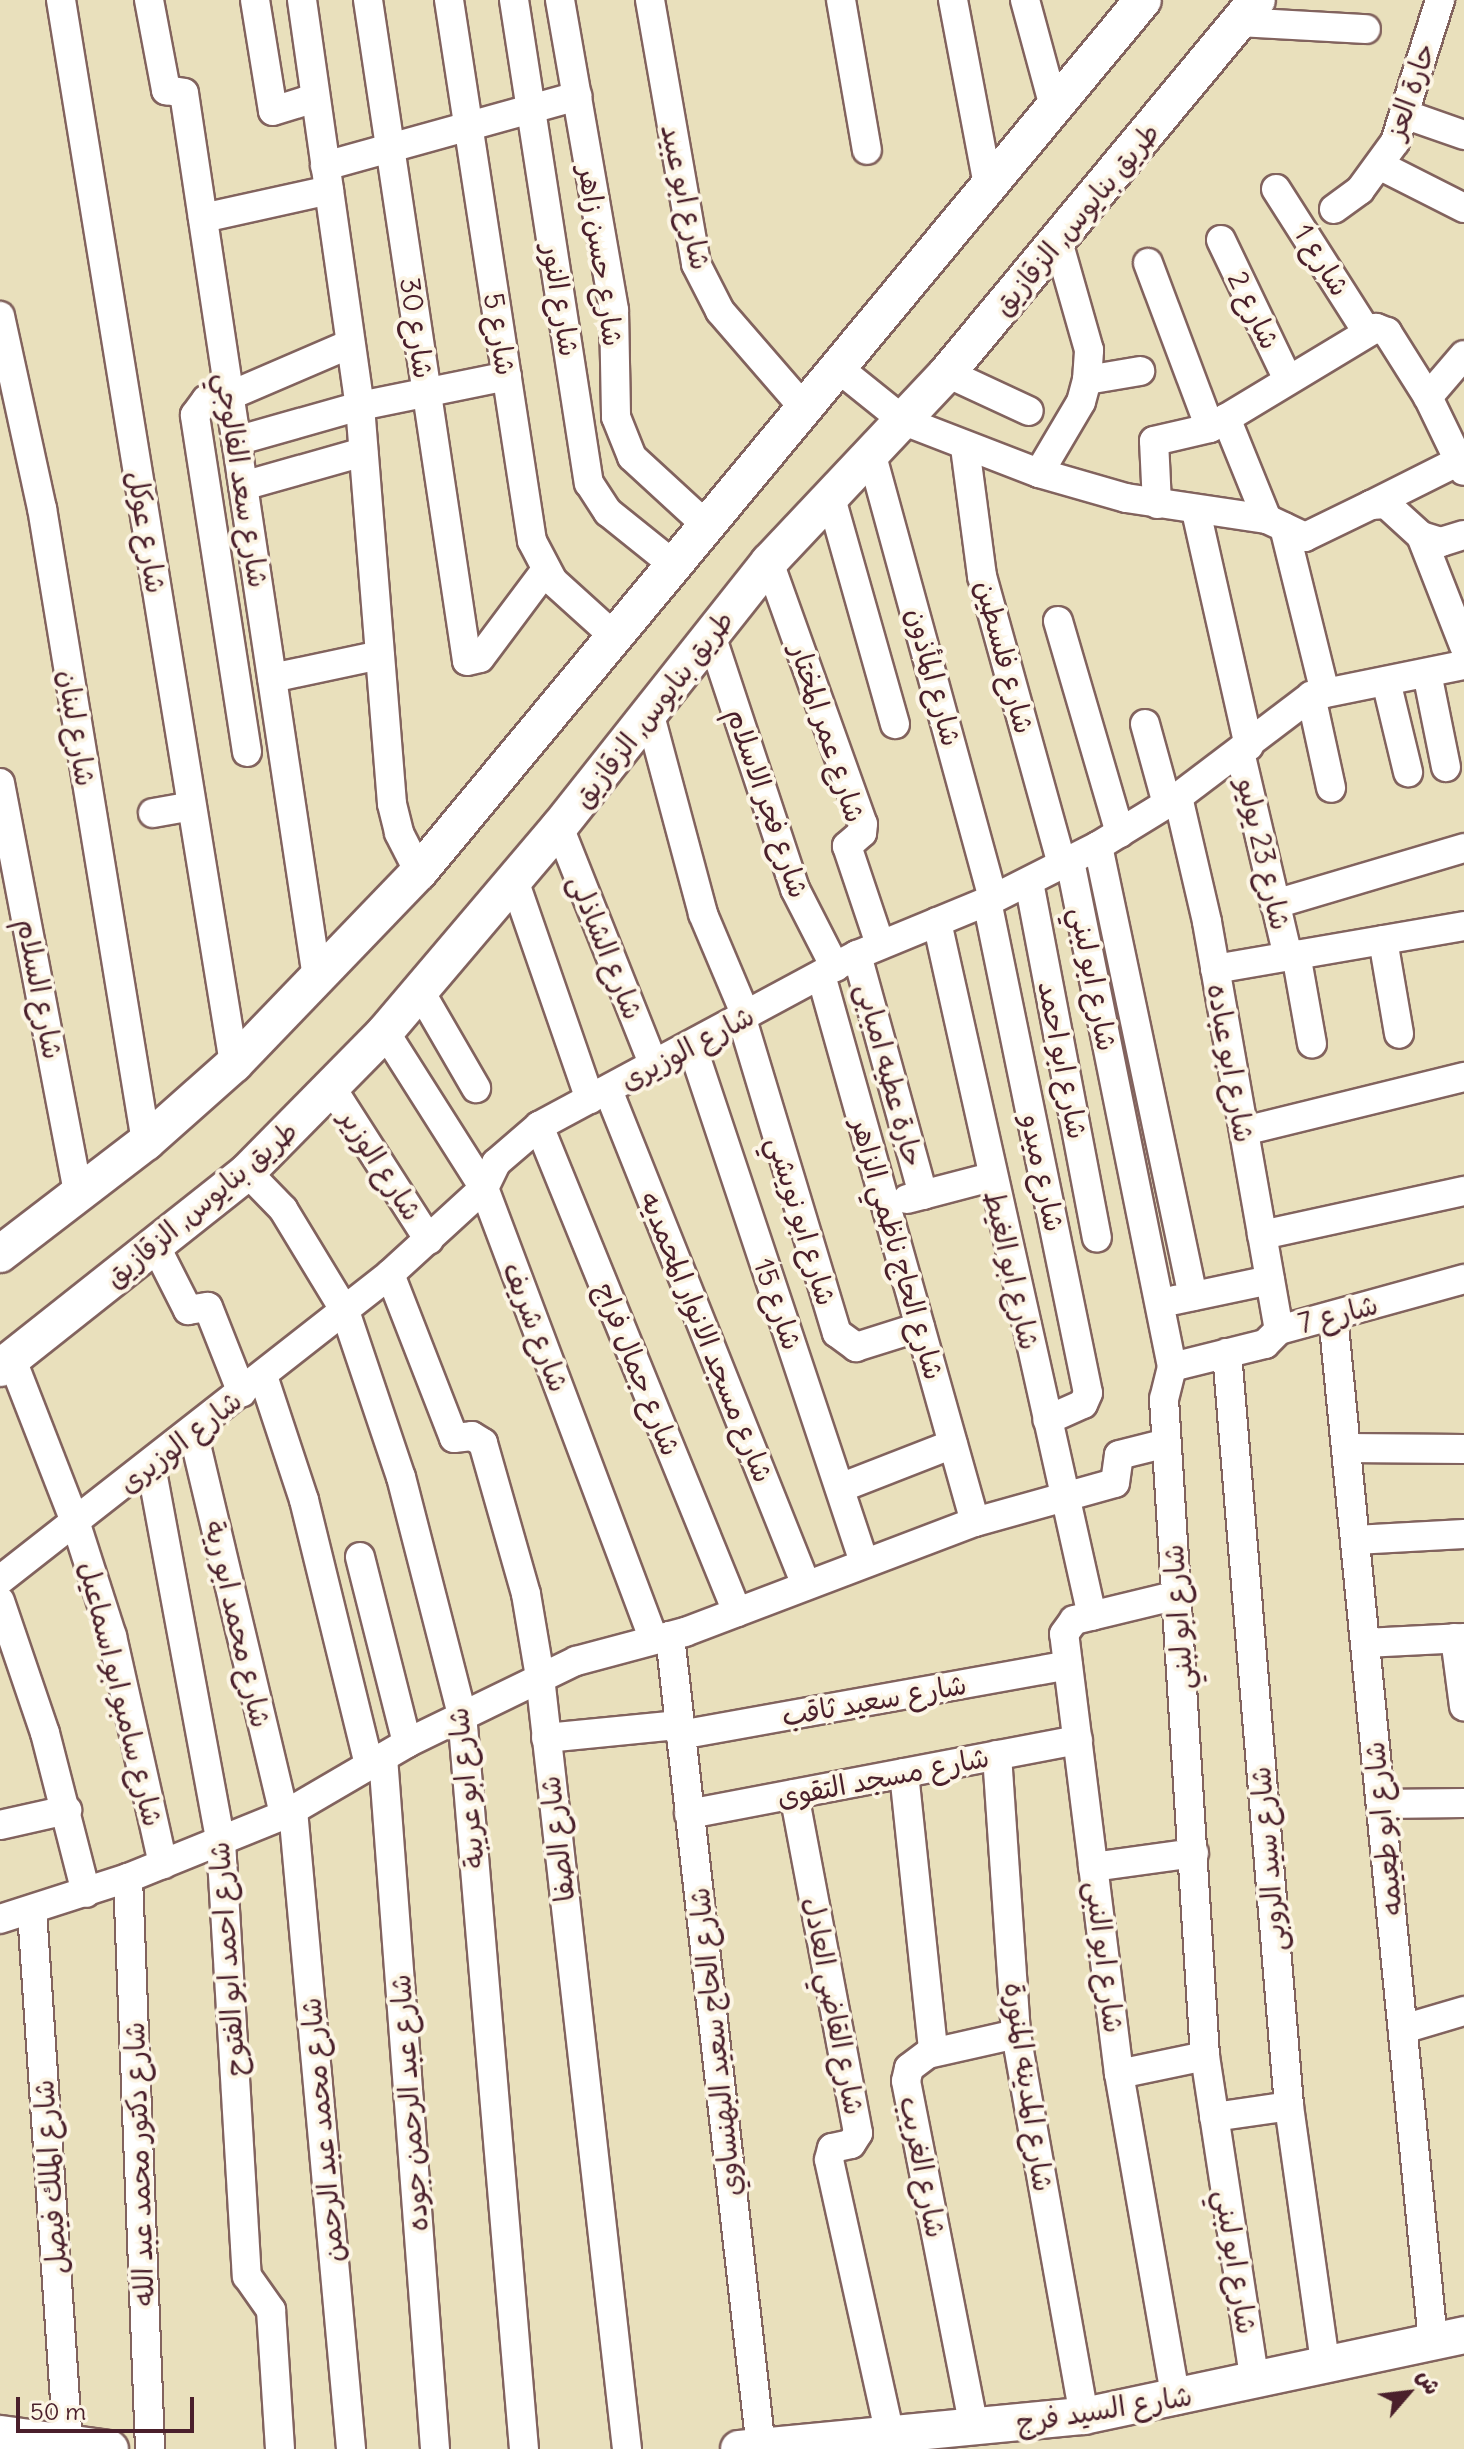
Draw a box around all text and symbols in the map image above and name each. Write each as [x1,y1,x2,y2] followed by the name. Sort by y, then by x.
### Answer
[1378,39,1442,143] street label: حارة العز
[986,116,1166,322] street label: طريق بنايوس, الزقازيق
[654,121,718,273] street label: شارع ابو عبيد
[572,164,630,348] street label: شارع حسن زاهر
[1287,218,1357,302] street label: شارع 1
[536,241,586,359] street label: شارع النور
[1221,266,1287,354] street label: شارع 2
[393,275,441,381] street label: شارع 30
[477,290,523,378] street label: شارع 5
[208,370,276,590] street label: شارع سعد الفالوجي
[121,468,173,596] street label: شارع عوكل
[968,577,1042,737] street label: شارع فلسطين
[566,604,740,814] street label: طريق بنايوس, الزقازيق
[899,604,969,750] street label: شارع المأذون
[783,640,873,826] street label: شارع عمر المختار
[51,667,103,789] street label: شارع لبنان
[720,704,816,902] street label: شارع فجر الاسلام
[1230,775,1298,933] street label: شارع 23 يوليو
[562,870,650,1024] street label: شارع الشاذلى
[1064,904,1124,1054] street label: شارع ابو لبني
[10,916,70,1062] street label: شارع السلام
[1031,978,1095,1142] street label: شارع ابو احمد
[849,980,931,1170] street label: حارة عطيه امبابى
[1201,981,1261,1145] street label: شارع ابو عباده
[614,999,760,1097] street label: شارع الوزيرى
[333,1103,429,1227] street label: شارع الوزير
[1014,1111,1072,1235] street label: شارع ميدو
[98,1114,304,1294] street label: طريق بنايوس, الزقازيق
[845,1114,951,1384] street label: شارع الحاج ناظمي الزاهر
[760,1132,844,1310] street label: شارع ابو نويشي
[633,1187,781,1487] street label: شارع مسجد الانوار المحمديه
[977,1187,1047,1353] street label: شارع ابو الغيط
[747,1254,809,1354] street label: شارع 15
[496,1257,576,1397] street label: شارع شريف
[588,1277,688,1461] street label: شارع جمال فراج
[1295,1287,1381,1341] street label: شارع 7
[112,1384,248,1500] street label: شارع الوزيرى
[198,1517,278,1731] street label: شارع محمد ابو رية
[1156,1543,1200,1691] street label: شارع ابو لبني
[72,1558,170,1830] street label: شارع سامبو ابو اسماعيل
[779,1667,969,1733] street label: شارع سعيد ثاقب
[441,1706,491,1870] street label: شارع ابو عريبة
[774,1740,992,1814] street label: شارع مسجد التقوى
[1357,1740,1409,1918] street label: شارع ابو طعيمه
[1243,1765,1293,1953] street label: شارع سيد الروبى
[533,1774,581,1904] street label: شارع الصفا
[202,1841,252,2077] street label: شارع احمد ابو الفتوح
[1079,1879,1131,2035] street label: شارع ابو النبى
[682,1886,748,2198] street label: شارع الحاج سعيد البهنساوي
[796,1894,872,2118] street label: شارع القاضي العادل
[383,1973,435,2233] street label: شارع عبد الرحمن جوده
[998,1980,1060,2194] street label: شارع المدينه المنورة
[294,1996,350,2264] street label: شارع محمد عبد الرحمن
[117,2021,161,2307] street label: شارع دكتور محمد عبد الله
[26,2078,74,2276] street label: شارع الملك فيصل
[893,2093,953,2241] street label: شارع الغريب
[1208,2187,1264,2337] street label: شارع ابو لبني
[1368,2353,1448,2433] north arrow
[1411,2364,1447,2399] text: ش
[1014,2379,1194,2439] street label: شارع السيد فرج
[20,2381,198,2431] scale bar
[30,2396,86,2426] text: 50 m

